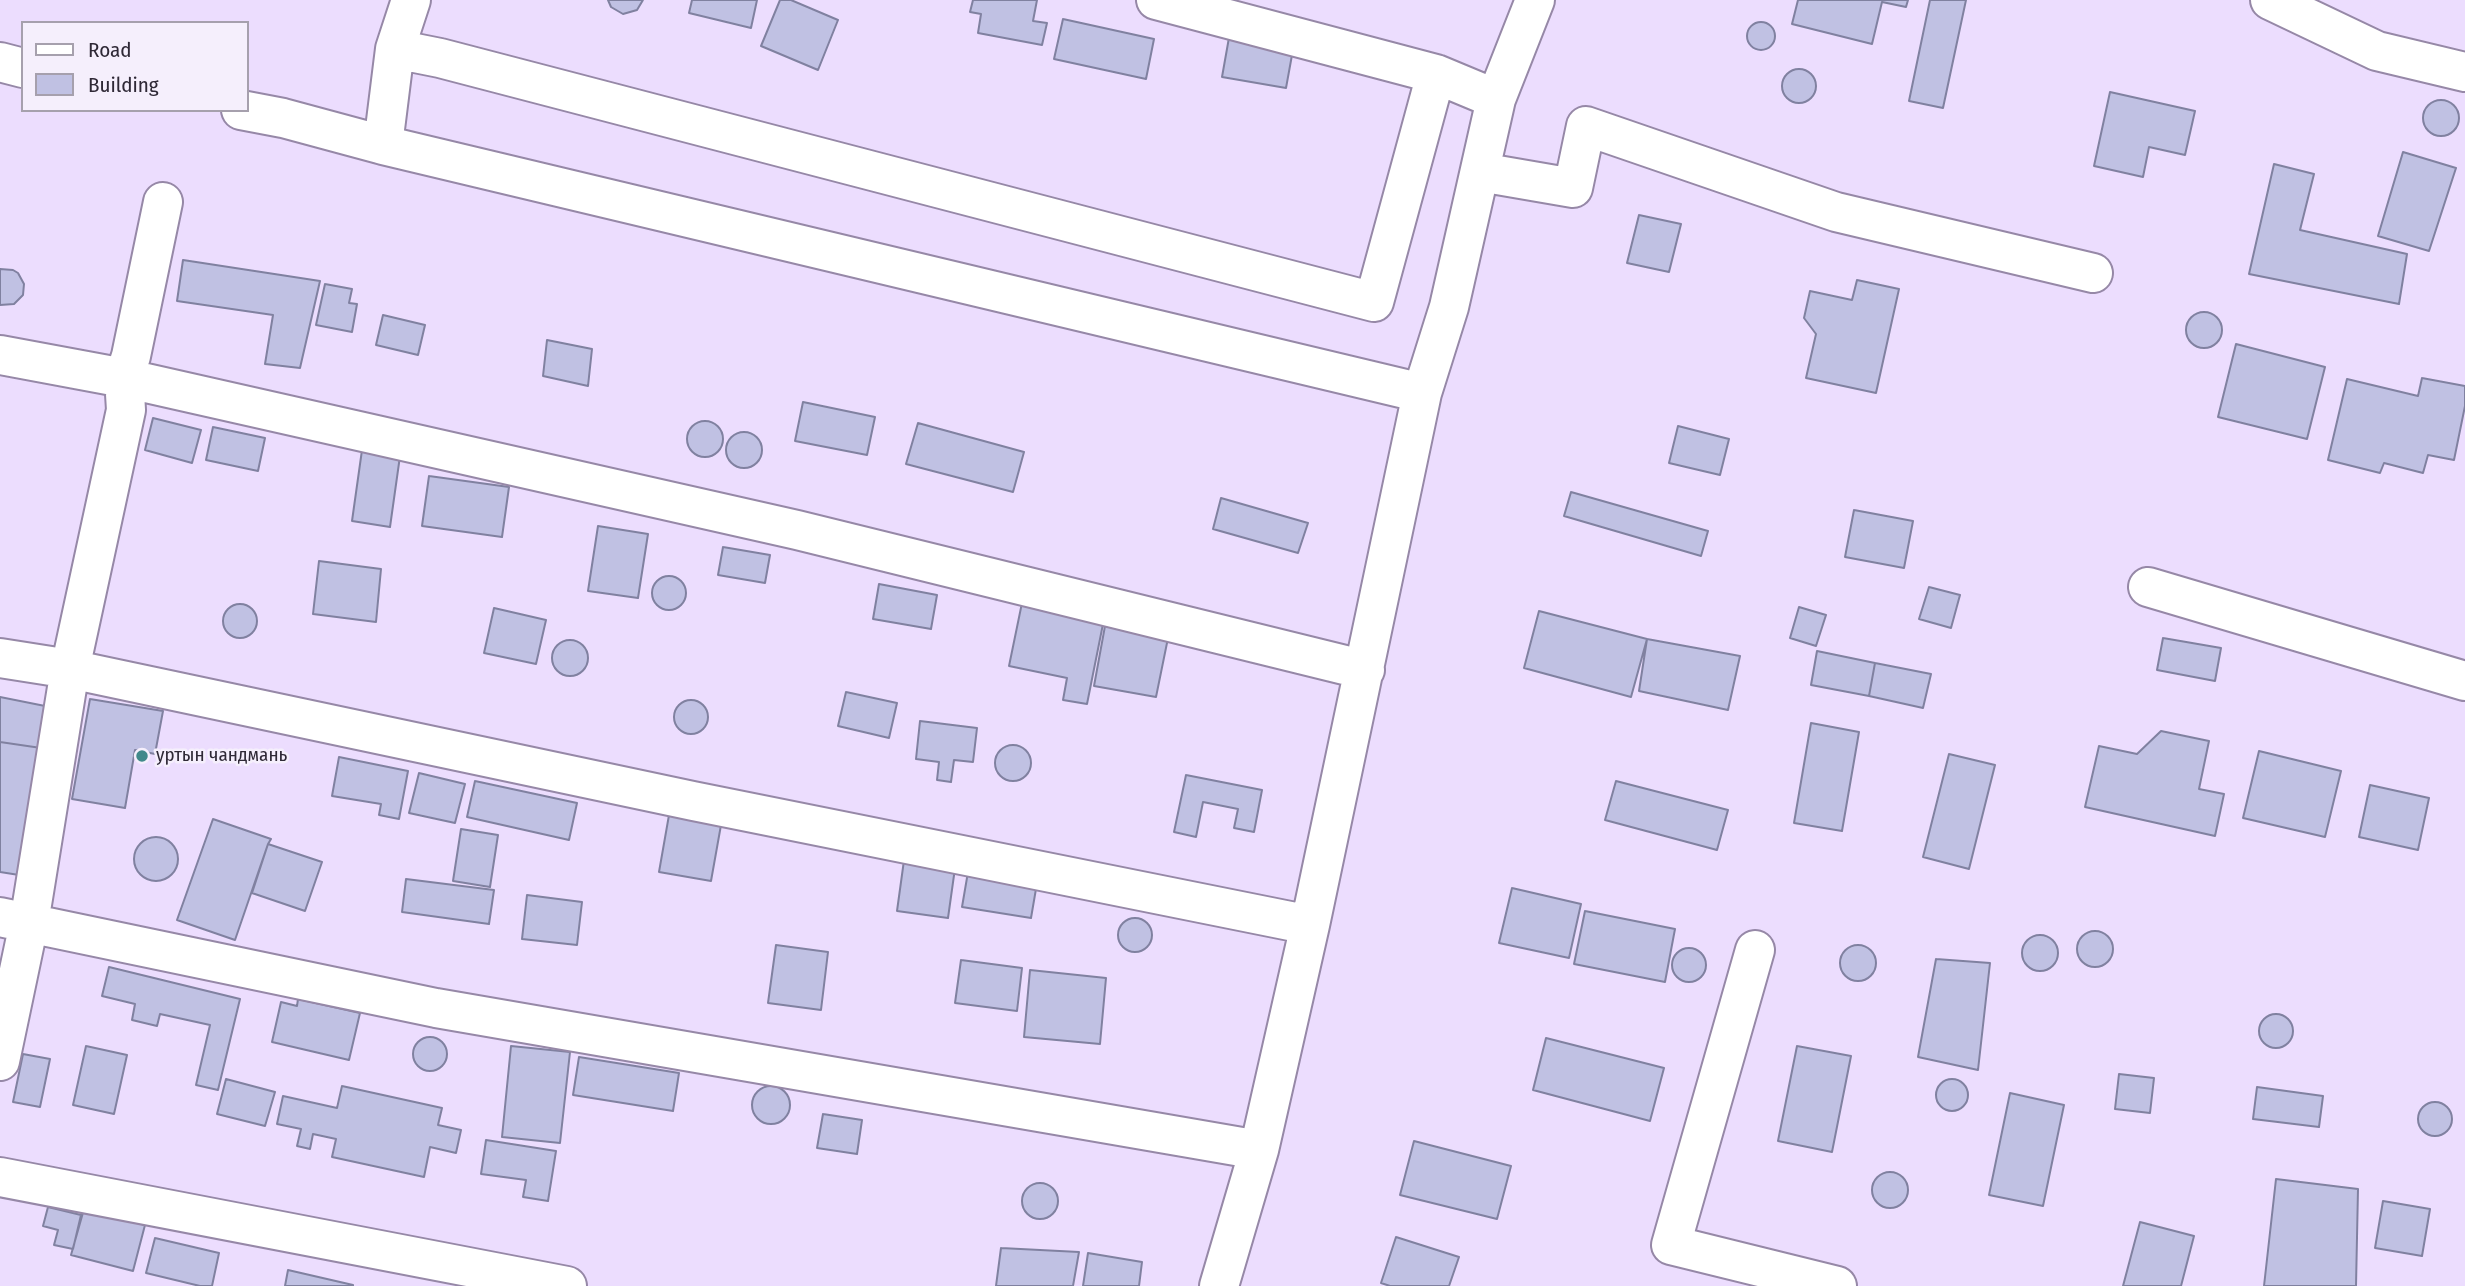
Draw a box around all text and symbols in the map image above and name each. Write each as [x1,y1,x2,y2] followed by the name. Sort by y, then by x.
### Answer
[21,21,248,112] legend
[88,37,132,63] text: Road
[88,72,159,98] text: Building
[156,745,287,767] place label: уртын чандмань
[134,748,150,764] marker: уртын чандмань

